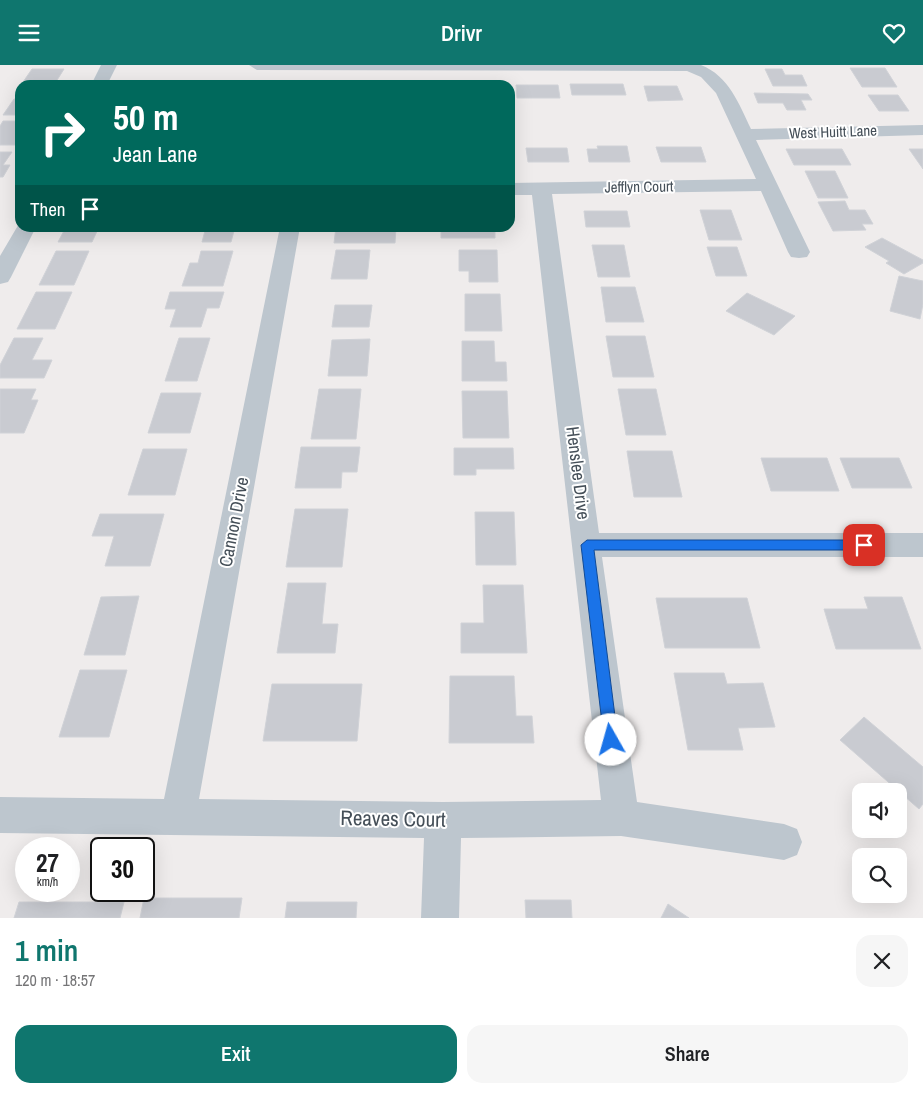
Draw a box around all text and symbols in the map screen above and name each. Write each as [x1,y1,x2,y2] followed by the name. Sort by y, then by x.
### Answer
[441,18,482,48] text: Drivr
[15,19,43,47] icon: menu
[880,19,908,47] icon: heart
[113,94,178,141] text: 50 m
[30,100,95,165] icon: right
[789,119,877,144] street label: West Huitt Lane
[113,139,197,169] text: Jean Lane
[604,175,674,198] street label: Jefflyn Court
[76,195,104,223] icon: arrive
[30,196,66,222] text: Then
[560,425,597,521] street label: Henslee Drive
[213,475,254,569] street label: Cannon Drive
[843,524,885,566] pin
[850,531,878,559] icon: arrive
[584,713,636,765] position arrow
[852,783,907,903] map controls
[852,783,907,838] button: sound
[340,803,446,834] street label: Reaves Court
[90,837,155,902] speed limit sign: 30
[36,846,59,880] text: 27
[852,848,907,903] button: search
[37,874,58,890] text: km/h
[15,930,78,970] text: 1 min
[856,935,908,987] button: close
[15,969,95,991] text: 120 m · 18:57
[15,1025,457,1083] button: Exit
[467,1025,908,1083] button: Share

